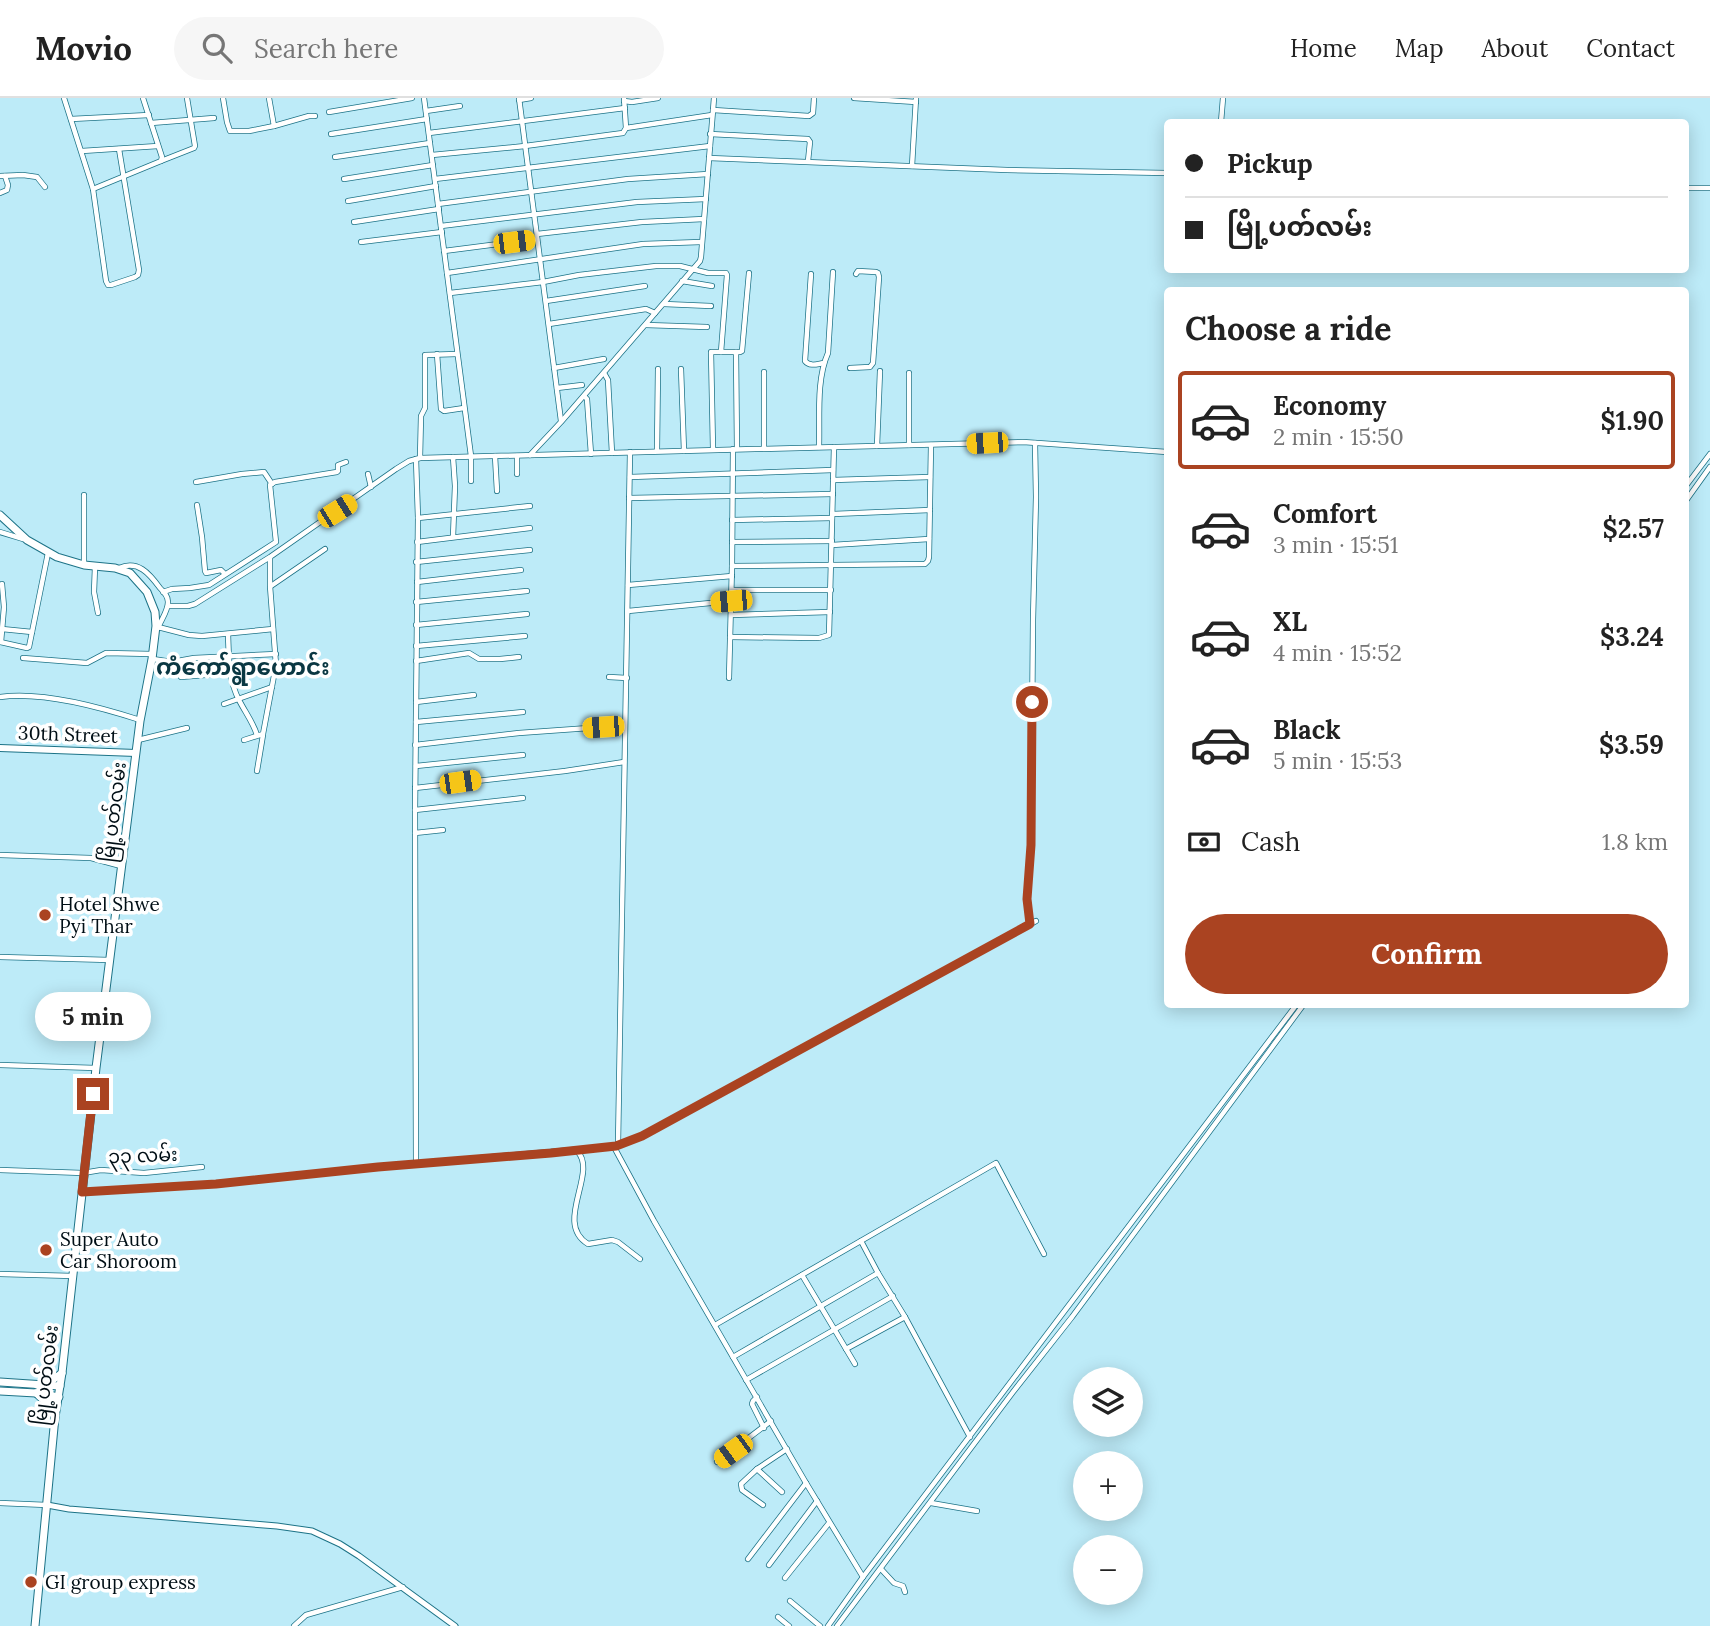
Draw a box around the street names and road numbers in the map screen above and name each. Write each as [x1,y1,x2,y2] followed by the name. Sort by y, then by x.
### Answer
[18,720,119,748] street label: 30th Street
[93,760,135,864] street label: မြို့ပတ်လမ်း
[108,1140,178,1172] street label: ၃၃ လမ်း
[25,1323,67,1427] street label: မြို့ပတ်လမ်း

